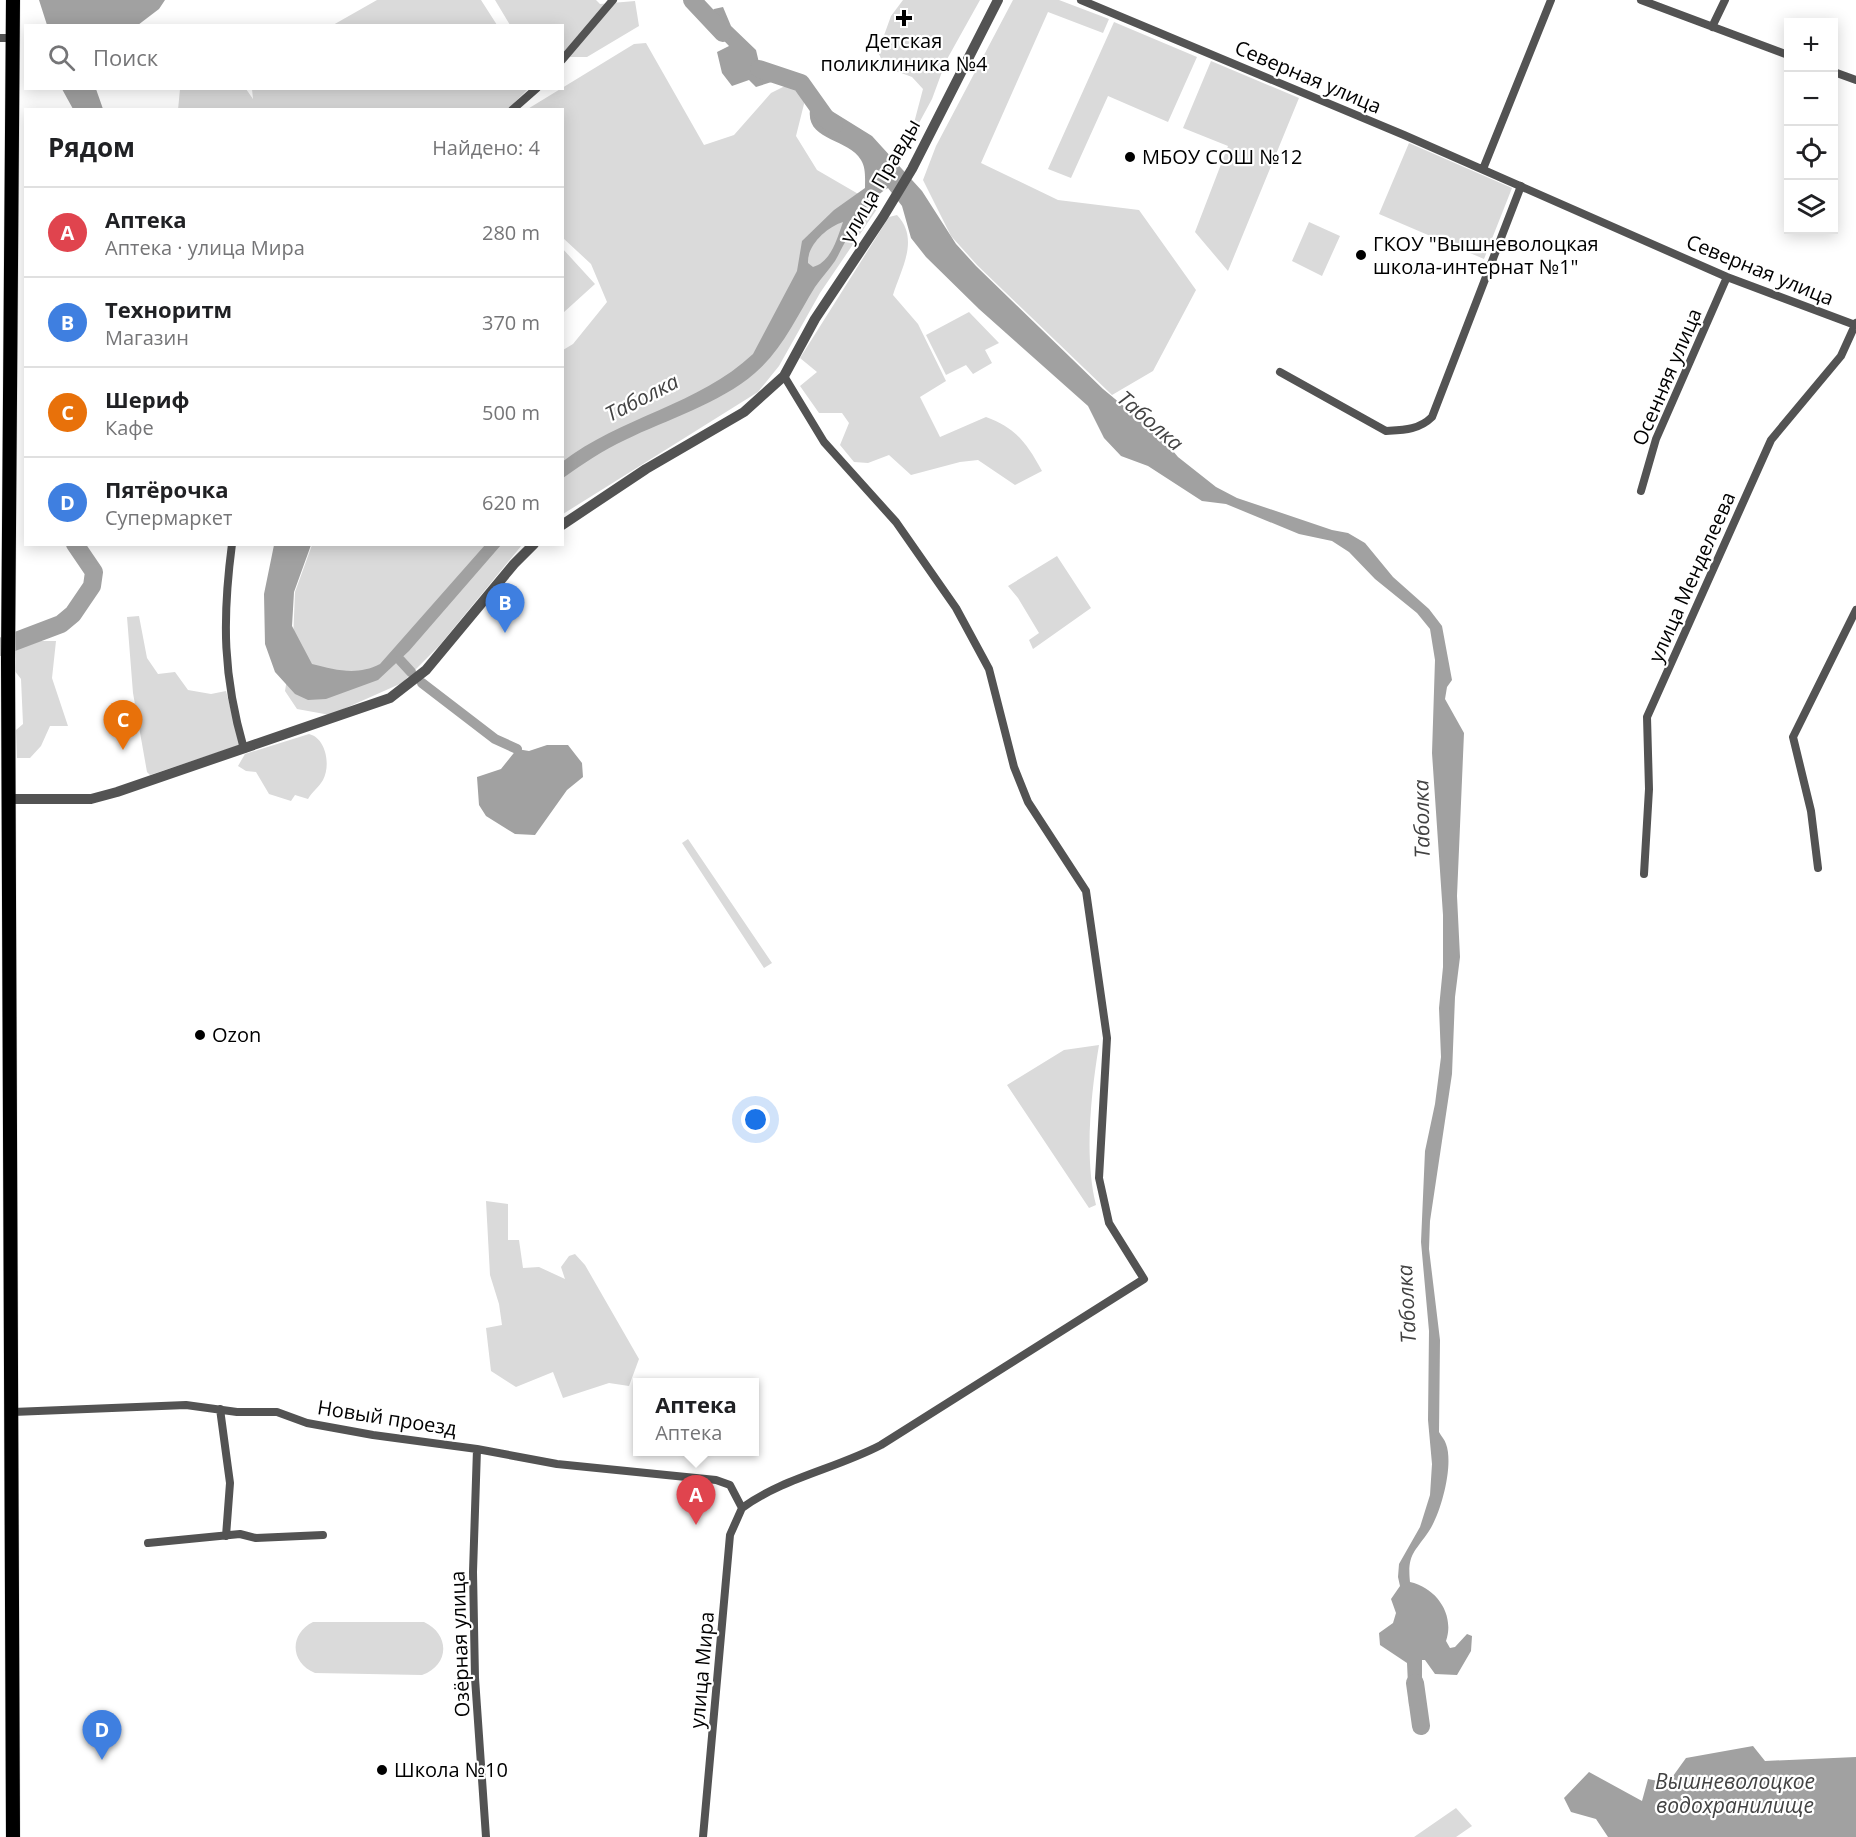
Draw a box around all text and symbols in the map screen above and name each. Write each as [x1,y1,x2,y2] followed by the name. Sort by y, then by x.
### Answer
[895,9,913,27] marker: Детская поликлиника №4
[1784,18,1838,234] map controls
[1784,18,1838,72] button: +
[24,24,564,90] search box
[821,27,988,77] place label: Детская поликлиника №4
[1231,34,1386,120] street label: Северная улица
[45,41,78,74] icon: search
[93,42,158,72] text: Поиск
[1784,72,1838,126] button: −
[833,114,926,248] street label: улица Правды
[1784,126,1838,180] button: locate
[48,129,135,165] text: Рядом
[432,134,540,161] text: Найдено: 4
[1142,143,1303,170] place label: МБОУ СОШ №12
[1123,150,1137,164] marker: МБОУ СОШ №12
[1784,180,1838,234] button: layers
[105,204,187,234] text: Аптека
[61,219,74,246] text: A
[482,219,540,246] text: 280 m
[1683,228,1838,311] street label: Северная улица
[1373,230,1599,280] place label: ГКОУ "Вышневолоцкая школа-интернат №1"
[105,234,305,261] text: Аптека · улица Мира
[1354,248,1368,262] marker: ГКОУ "Вышневолоцкая школа-интернат №1"
[105,294,232,324] text: Техноритм
[1625,304,1708,450] street label: Осенняя улица
[61,309,74,336] text: B
[482,309,540,336] text: 370 m
[105,324,189,351] text: Магазин
[600,367,683,427] water label: Таболка
[105,384,189,414] text: Шериф
[1112,384,1190,457] water label: Таболка
[61,399,74,426] text: C
[482,399,540,426] text: 500 m
[105,414,154,441] text: Кафе
[105,474,228,504] text: Пятёрочка
[1642,487,1741,666] street label: улица Менделеева
[60,489,75,516] text: D
[482,489,540,516] text: 620 m
[105,504,232,531] text: Супермаркет
[486,584,524,633] pin: B
[104,700,142,750] pin: C
[1406,779,1436,859] water label: Таболка
[212,1021,261,1048] place label: Ozon
[193,1028,207,1042] marker: Ozon
[741,1105,770,1134] your location
[1390,1264,1422,1344] water label: Таболка
[633,1378,759,1456] popup
[655,1389,737,1419] text: Аптека
[316,1393,459,1442] street label: Новый проезд
[655,1419,722,1446] text: Аптека
[676,1476,716,1525] pin: A
[443,1570,476,1718] street label: Озёрная улица
[683,1610,720,1729] street label: улица Мира
[82,1710,122,1760] pin: D
[394,1756,508,1783] place label: Школа №10
[375,1763,389,1777] marker: Школа №10
[1655,1767,1815,1819] water label: Вышневолоцкое водохранилище

